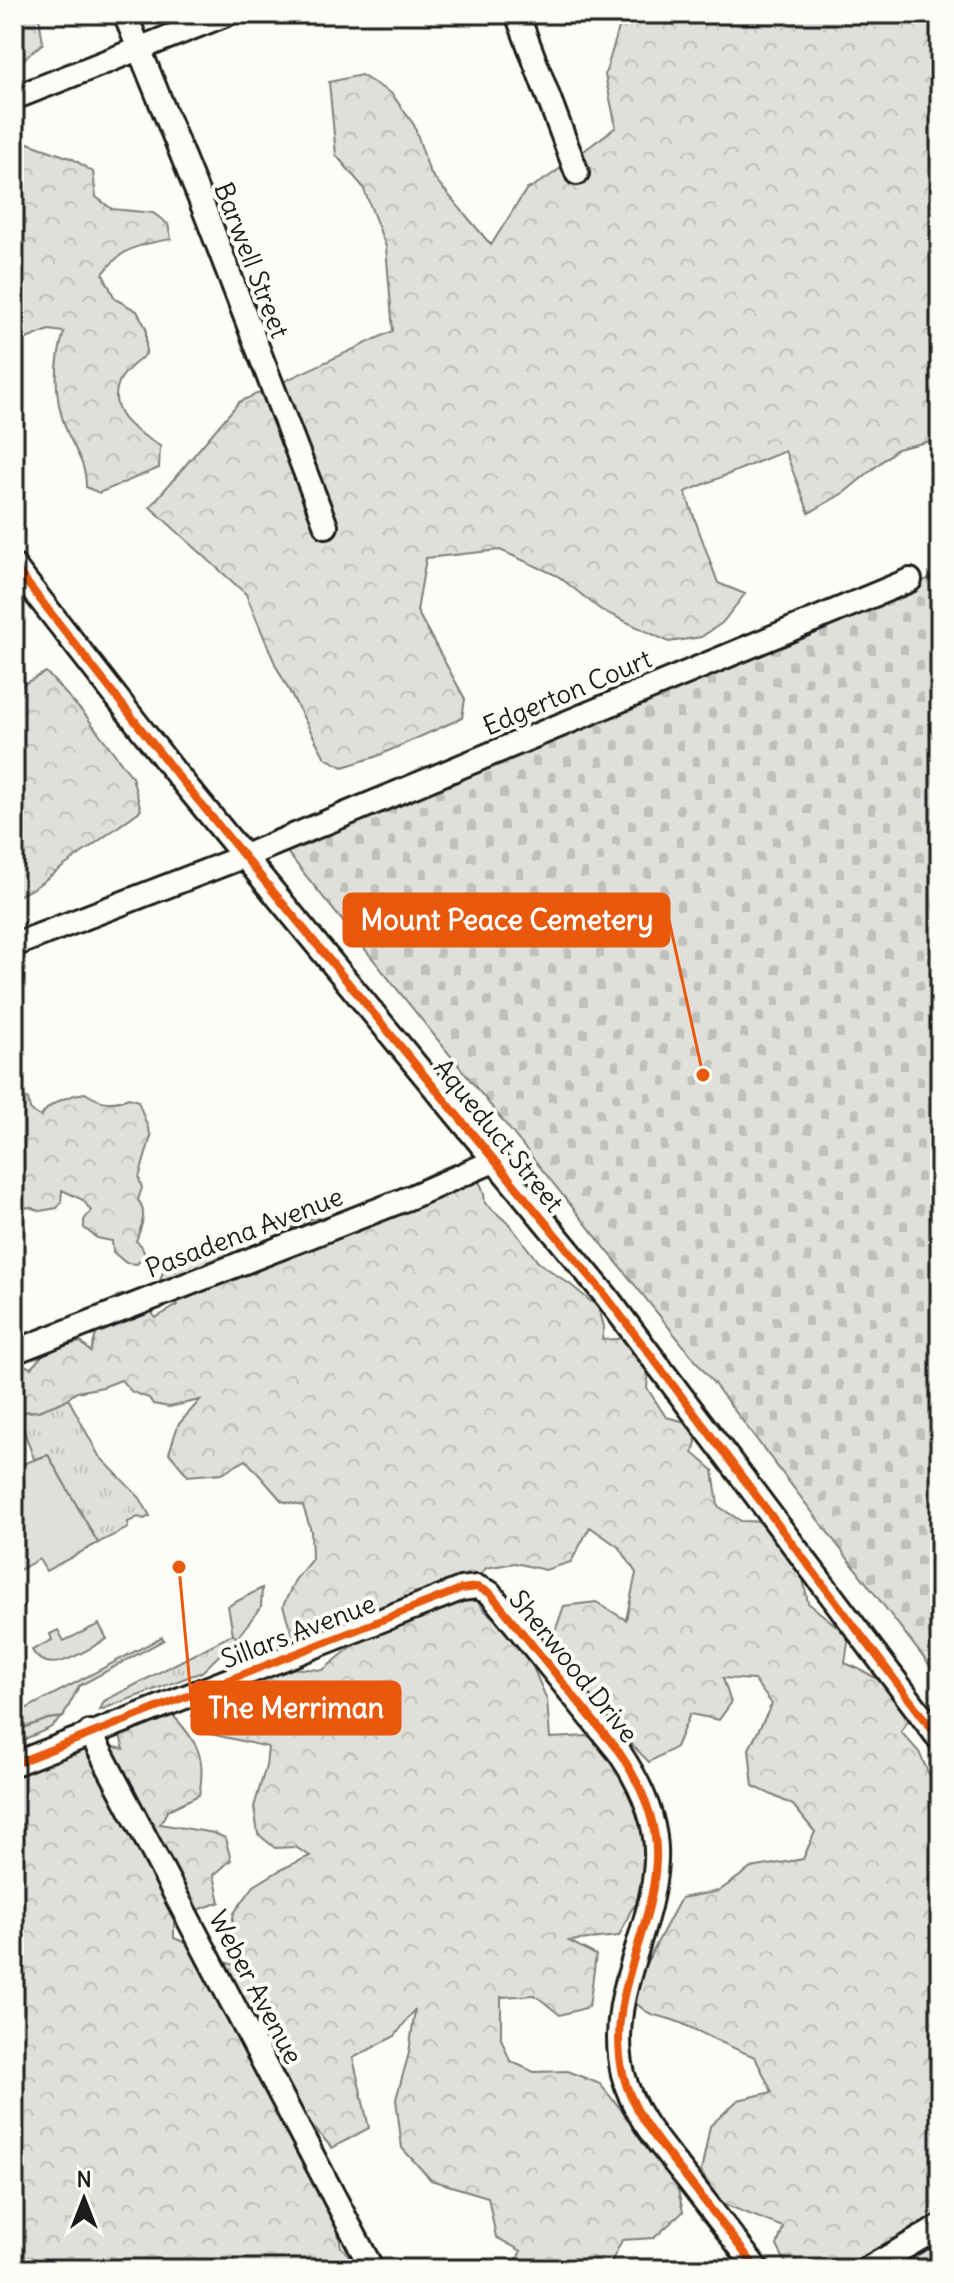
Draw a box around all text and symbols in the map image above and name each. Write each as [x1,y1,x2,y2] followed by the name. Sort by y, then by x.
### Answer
[207,177,297,343] street label: Barwell Street
[478,642,656,742] street label: Edgerton Court
[344,894,669,946] callout: Mount Peace Cemetery
[361,902,653,938] text: Mount Peace Cemetery
[427,1052,571,1219] street label: Aqueduct Street
[141,1179,347,1285] street label: Pasadena Avenue
[502,1583,646,1749] street label: Sherwood Drive
[216,1586,380,1676] street label: Sillars Avenue
[192,1682,400,1734] callout: The Merriman
[208,1690,384,1726] text: The Merriman
[202,1905,310,2069] street label: Weber Avenue
[44,2159,124,2239] north arrow
[76,2165,92,2193] text: N

